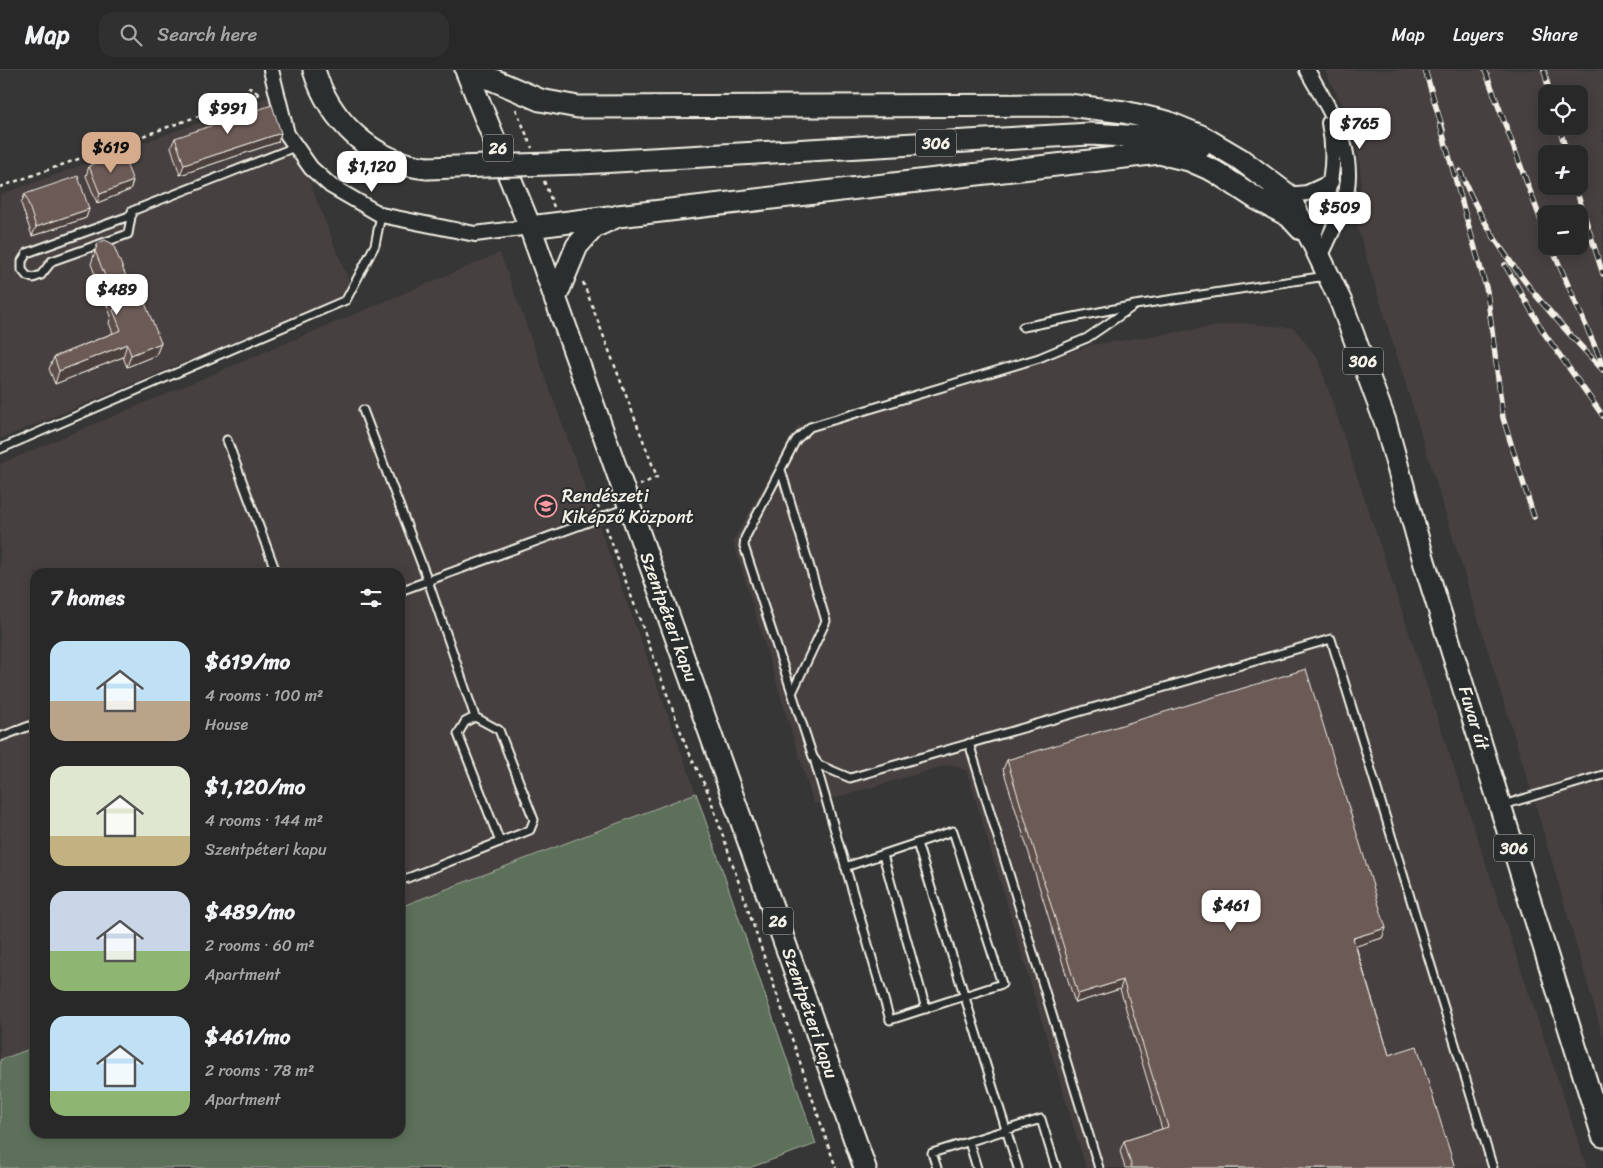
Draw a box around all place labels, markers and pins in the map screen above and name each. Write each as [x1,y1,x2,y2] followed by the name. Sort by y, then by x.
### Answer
[198,92,258,135] pin: $991
[1330,108,1390,150] pin: $765
[81,132,141,174] pin: $619
[331,150,413,193] pin: $1,120
[1310,191,1370,234] pin: $509
[87,274,147,316] pin: $489
[562,480,694,533] place label: Rendészeti Kiképző Központ
[534,494,558,518] school or university icon: Rendészeti Kiképző Központ
[1201,890,1261,932] pin: $461

